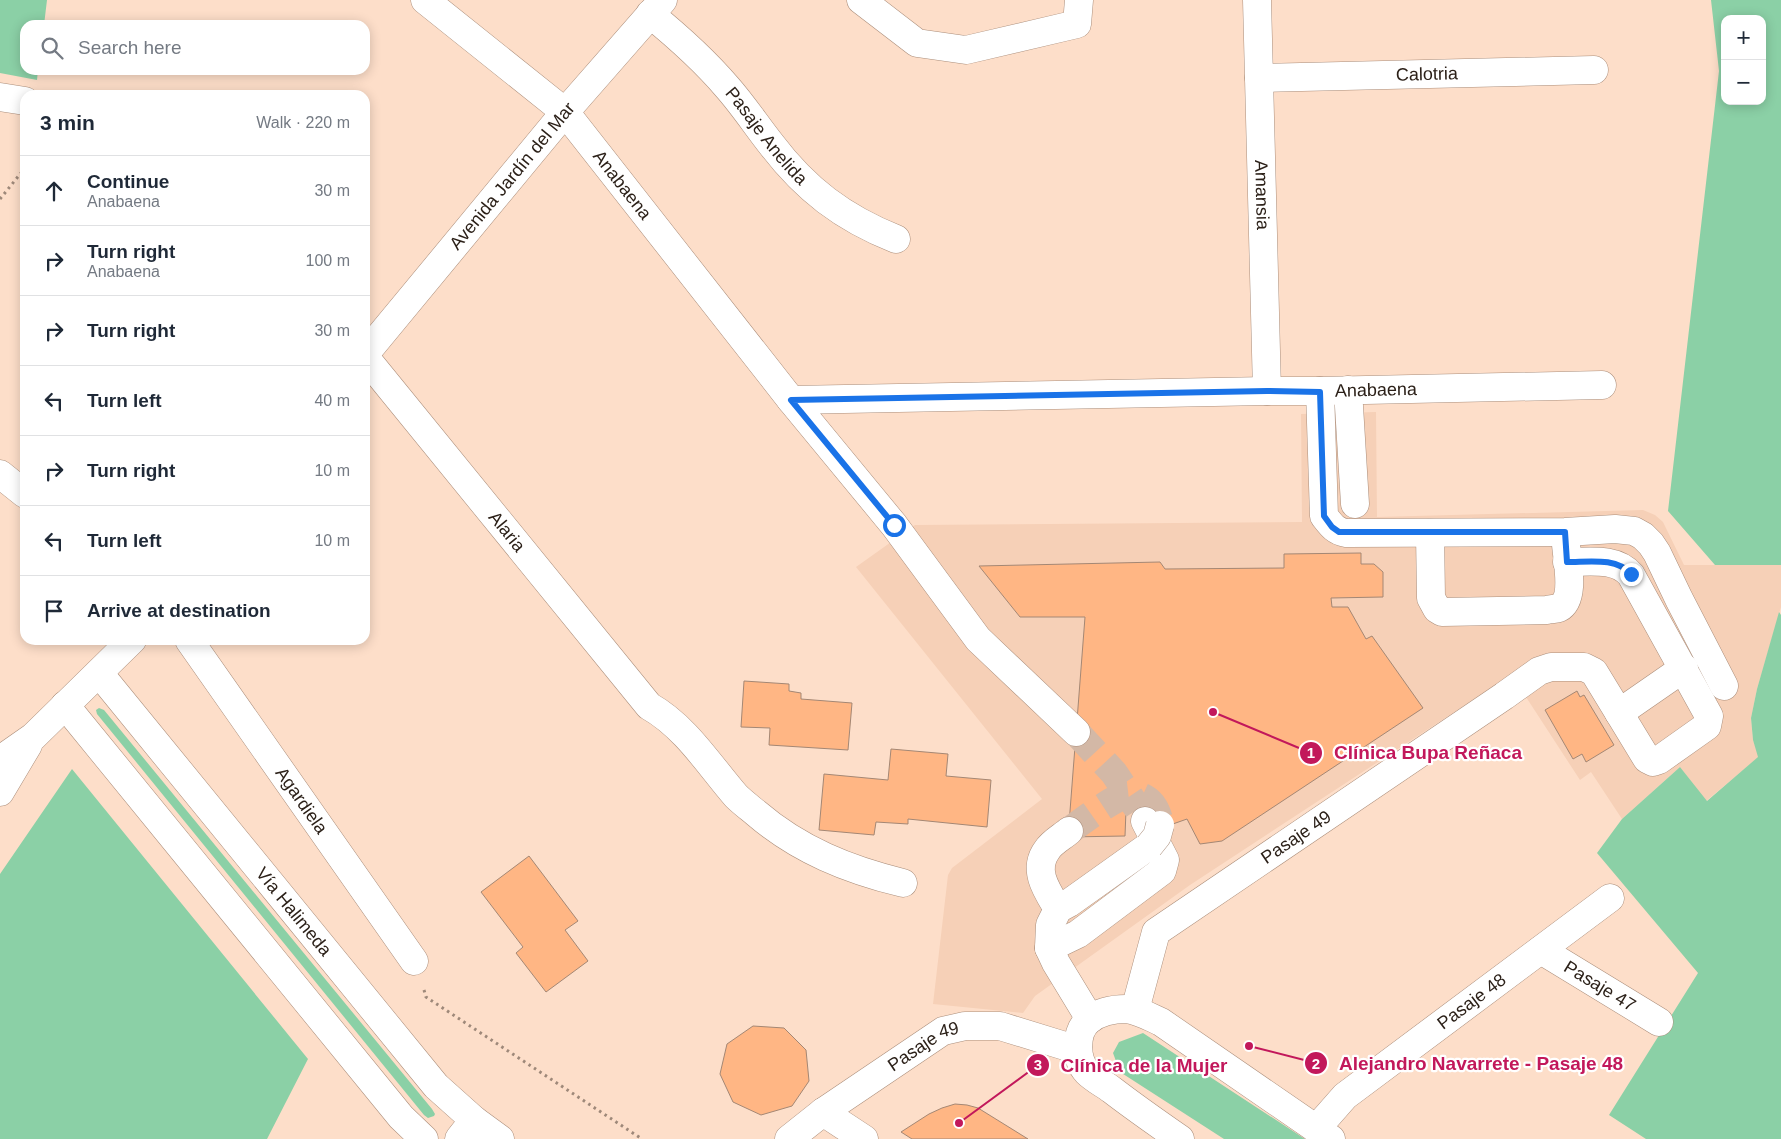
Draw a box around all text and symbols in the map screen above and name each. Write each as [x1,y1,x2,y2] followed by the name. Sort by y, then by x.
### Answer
[1721,15,1766,105] map controls
[1721,15,1766,60] button: +
[20,20,370,75] search box
[38,34,66,62] icon: search
[78,37,182,58] text: Search here
[1721,60,1766,105] button: −
[1396,63,1459,85] street label: Calotria
[721,83,812,190] street label: Pasaje Anelida
[446,98,579,254] street label: Avenida Jardín del Mar
[40,111,95,134] text: 3 min
[256,114,350,131] text: Walk · 220 m
[589,146,656,224] street label: Anabaena
[1251,160,1273,231] street label: Amansia
[87,171,169,192] text: Continue
[40,177,68,205] icon: ahead
[314,182,350,199] text: 30 m
[87,193,160,210] text: Anabaena
[87,241,175,262] text: Turn right
[40,247,68,275] icon: right
[306,252,350,269] text: 100 m
[87,263,160,280] text: Anabaena
[40,317,68,345] icon: right
[87,320,175,341] text: Turn right
[314,322,350,339] text: 30 m
[1335,379,1418,401] street label: Anabaena
[40,387,68,415] icon: left
[87,390,162,411] text: Turn left
[314,392,350,409] text: 40 m
[40,457,68,485] icon: right
[87,460,175,481] text: Turn right
[314,462,350,479] text: 10 m
[485,507,530,556] street label: Alaria
[883,514,906,537] route start
[40,527,68,555] icon: left
[87,530,162,551] text: Turn left
[314,532,350,549] text: 10 m
[1620,563,1643,586] route end
[40,597,68,625] icon: arrive
[87,600,271,621] text: Arrive at destination
[1299,736,1532,770] callout: Clínica Bupa Reñaca
[1334,742,1522,763] text: Clínica Bupa Reñaca
[1307,744,1315,761] text: 1
[271,764,332,838] street label: Agardiela
[1257,806,1335,868] street label: Pasaje 49
[252,863,336,961] street label: Vía Halimeda
[1561,957,1639,1015] street label: Pasaje 47
[1434,969,1510,1033] street label: Pasaje 48
[884,1018,961,1075] street label: Pasaje 49
[1304,1046,1633,1080] callout: Alejandro Navarrete - Pasaje 48
[1025,1048,1237,1082] callout: Clínica de la Mujer
[1339,1053,1623,1074] text: Alejandro Navarrete - Pasaje 48
[1061,1055,1228,1076] text: Clínica de la Mujer
[1312,1055,1320,1072] text: 2
[1034,1056,1042,1073] text: 3

